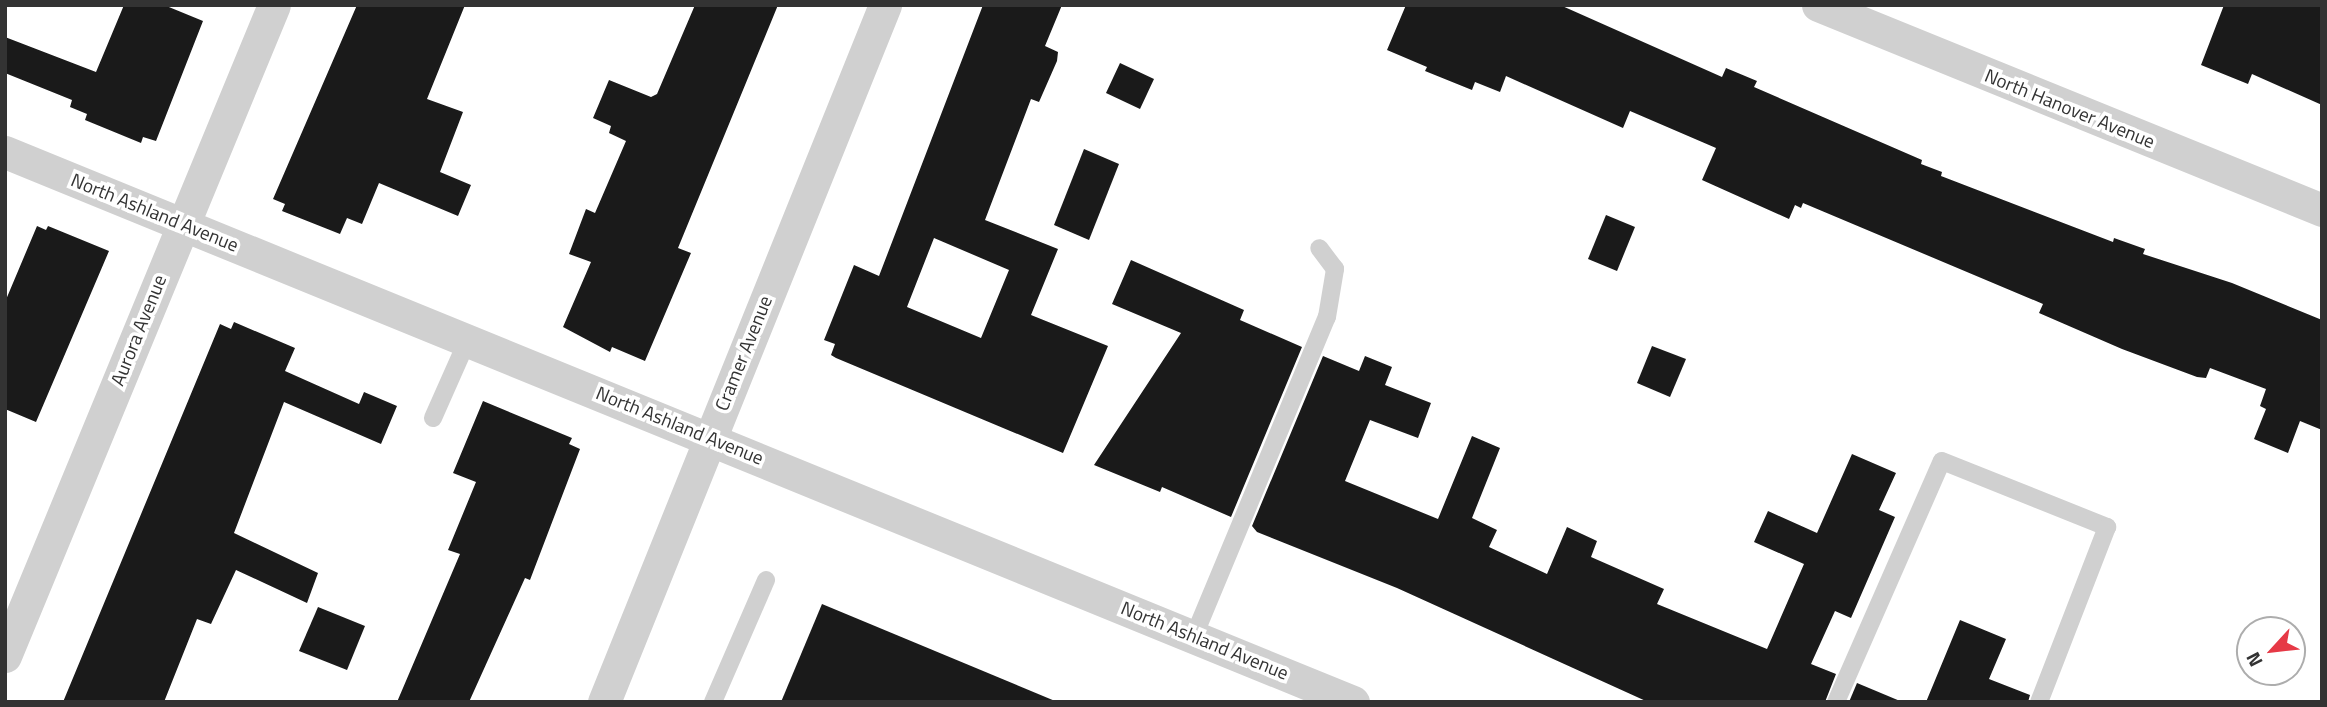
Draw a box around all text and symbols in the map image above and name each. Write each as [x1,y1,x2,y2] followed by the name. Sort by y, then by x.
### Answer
[1982,63,2158,153] street label: North Hanover Avenue
[68,168,242,256] street label: North Ashland Avenue
[105,271,171,389] street label: Aurora Avenue
[710,292,776,414] street label: Cramer Avenue
[593,381,767,469] street label: North Ashland Avenue
[1118,596,1292,684] street label: North Ashland Avenue
[2236,616,2306,686] north arrow
[2238,647,2270,672] text: N

